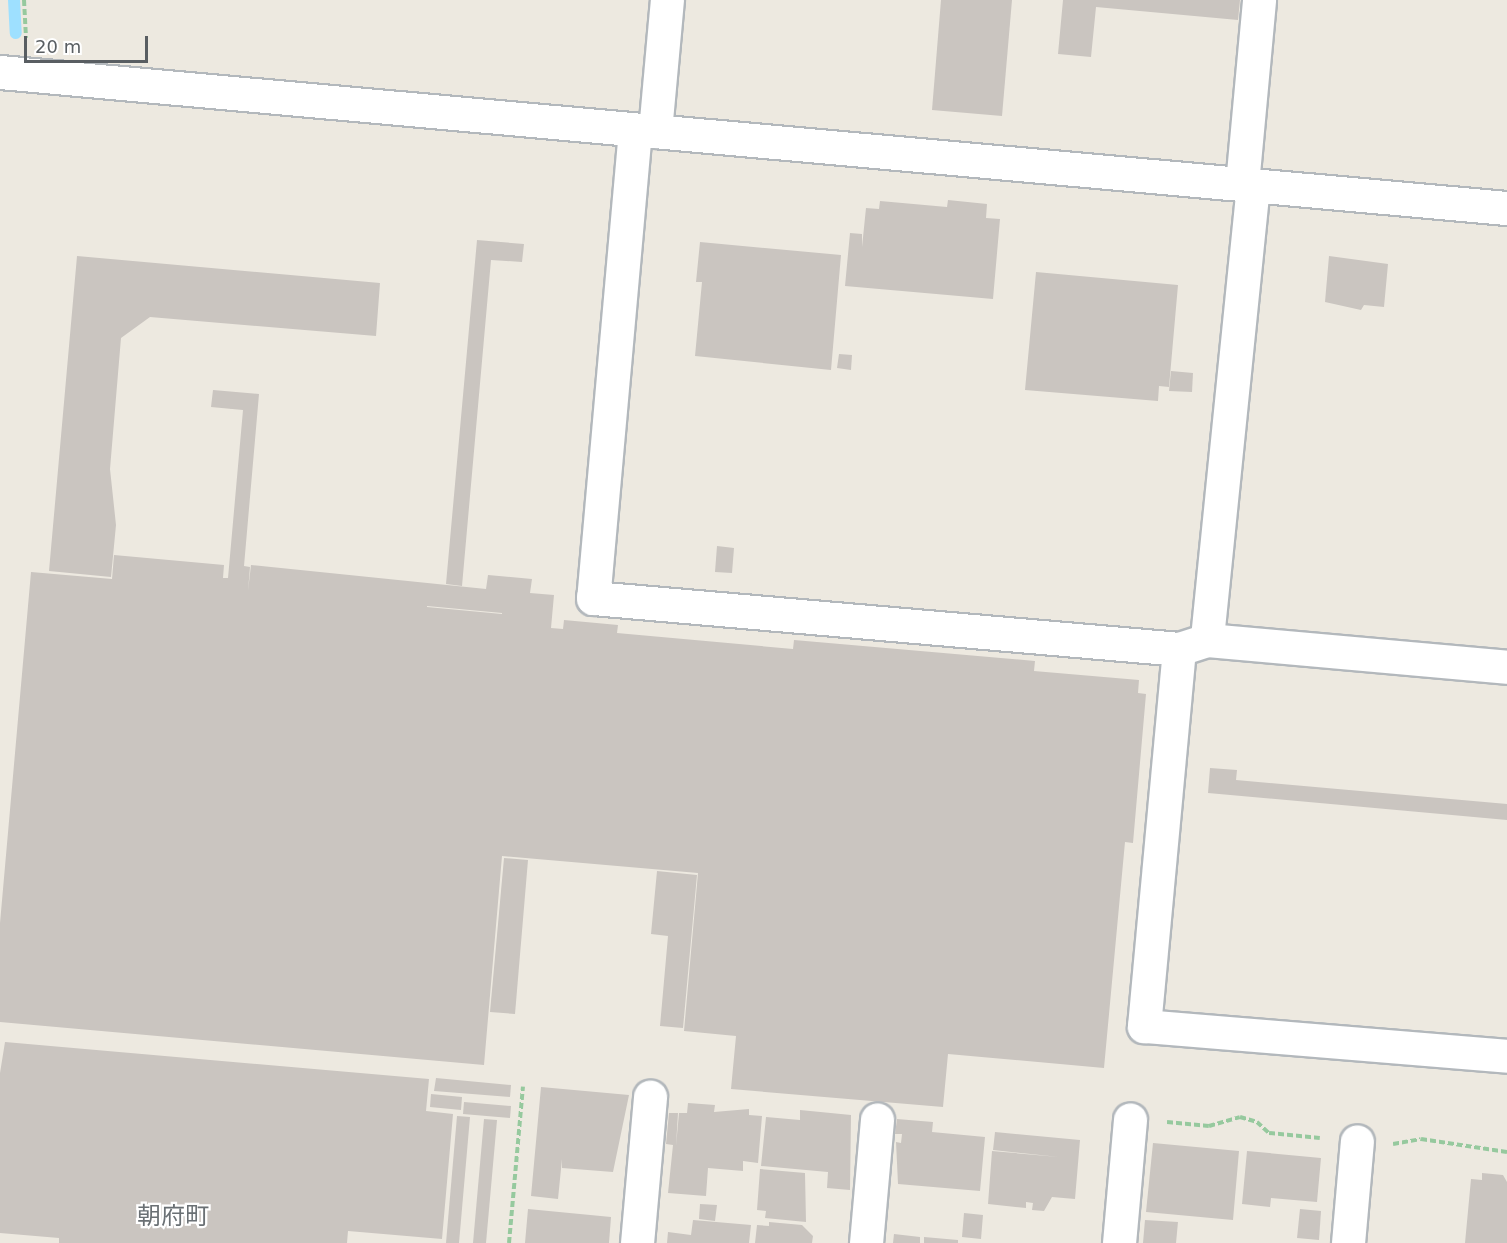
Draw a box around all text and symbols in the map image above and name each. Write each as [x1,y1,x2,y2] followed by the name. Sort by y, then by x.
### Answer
[27,24,152,62] scale bar
[35,36,81,57] text: 20 m
[137,1203,209,1231] district label: 朝府町

